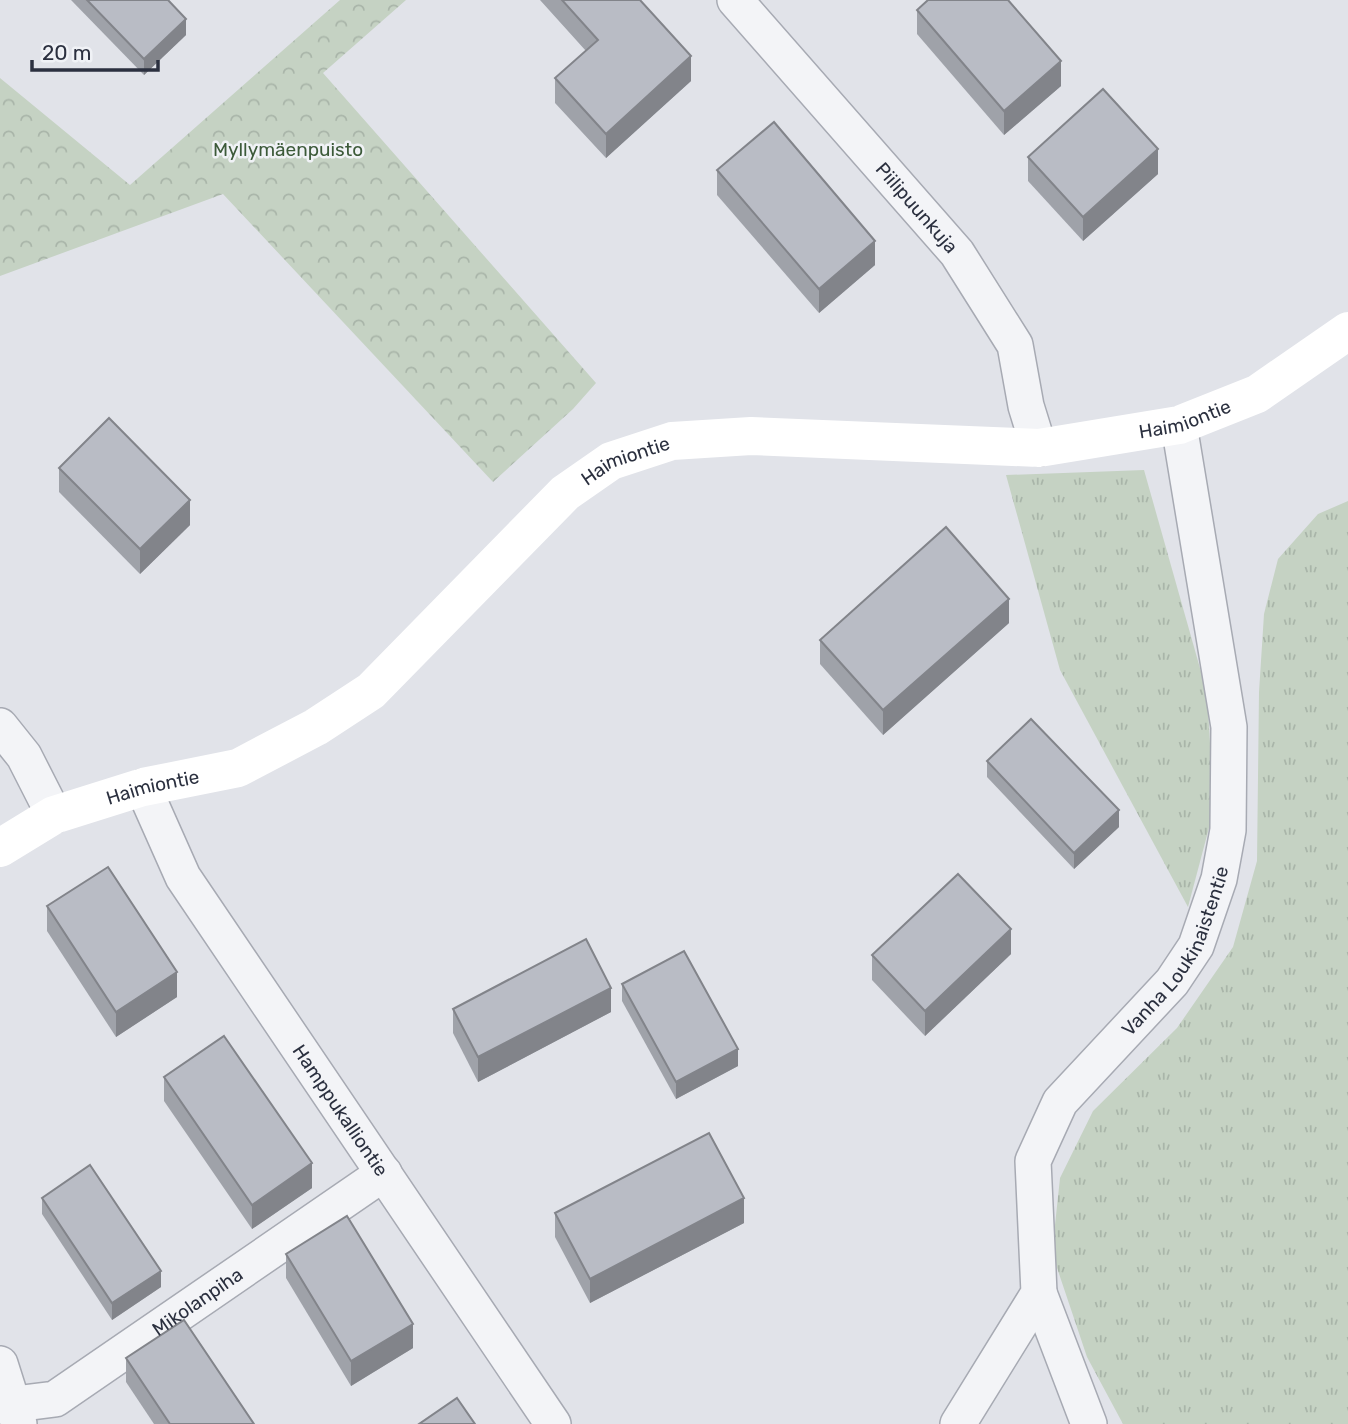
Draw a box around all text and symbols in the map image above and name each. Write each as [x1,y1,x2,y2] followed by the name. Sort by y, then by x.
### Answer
[32,28,158,72] scale bar
[42,40,91,65] text: 20 m
[213,138,363,161] park label: Myllymäenpuisto
[871,157,963,258] street label: Piilipuunkuja
[1137,394,1234,443] street label: Haimiontie
[576,431,673,490] street label: Haimiontie
[103,765,201,809] street label: Haimiontie
[1116,864,1233,1040] street label: Vanha Loukinaistentie
[288,1040,393,1180] street label: Hamppukalliontie
[148,1262,247,1340] street label: Mikolanpiha

